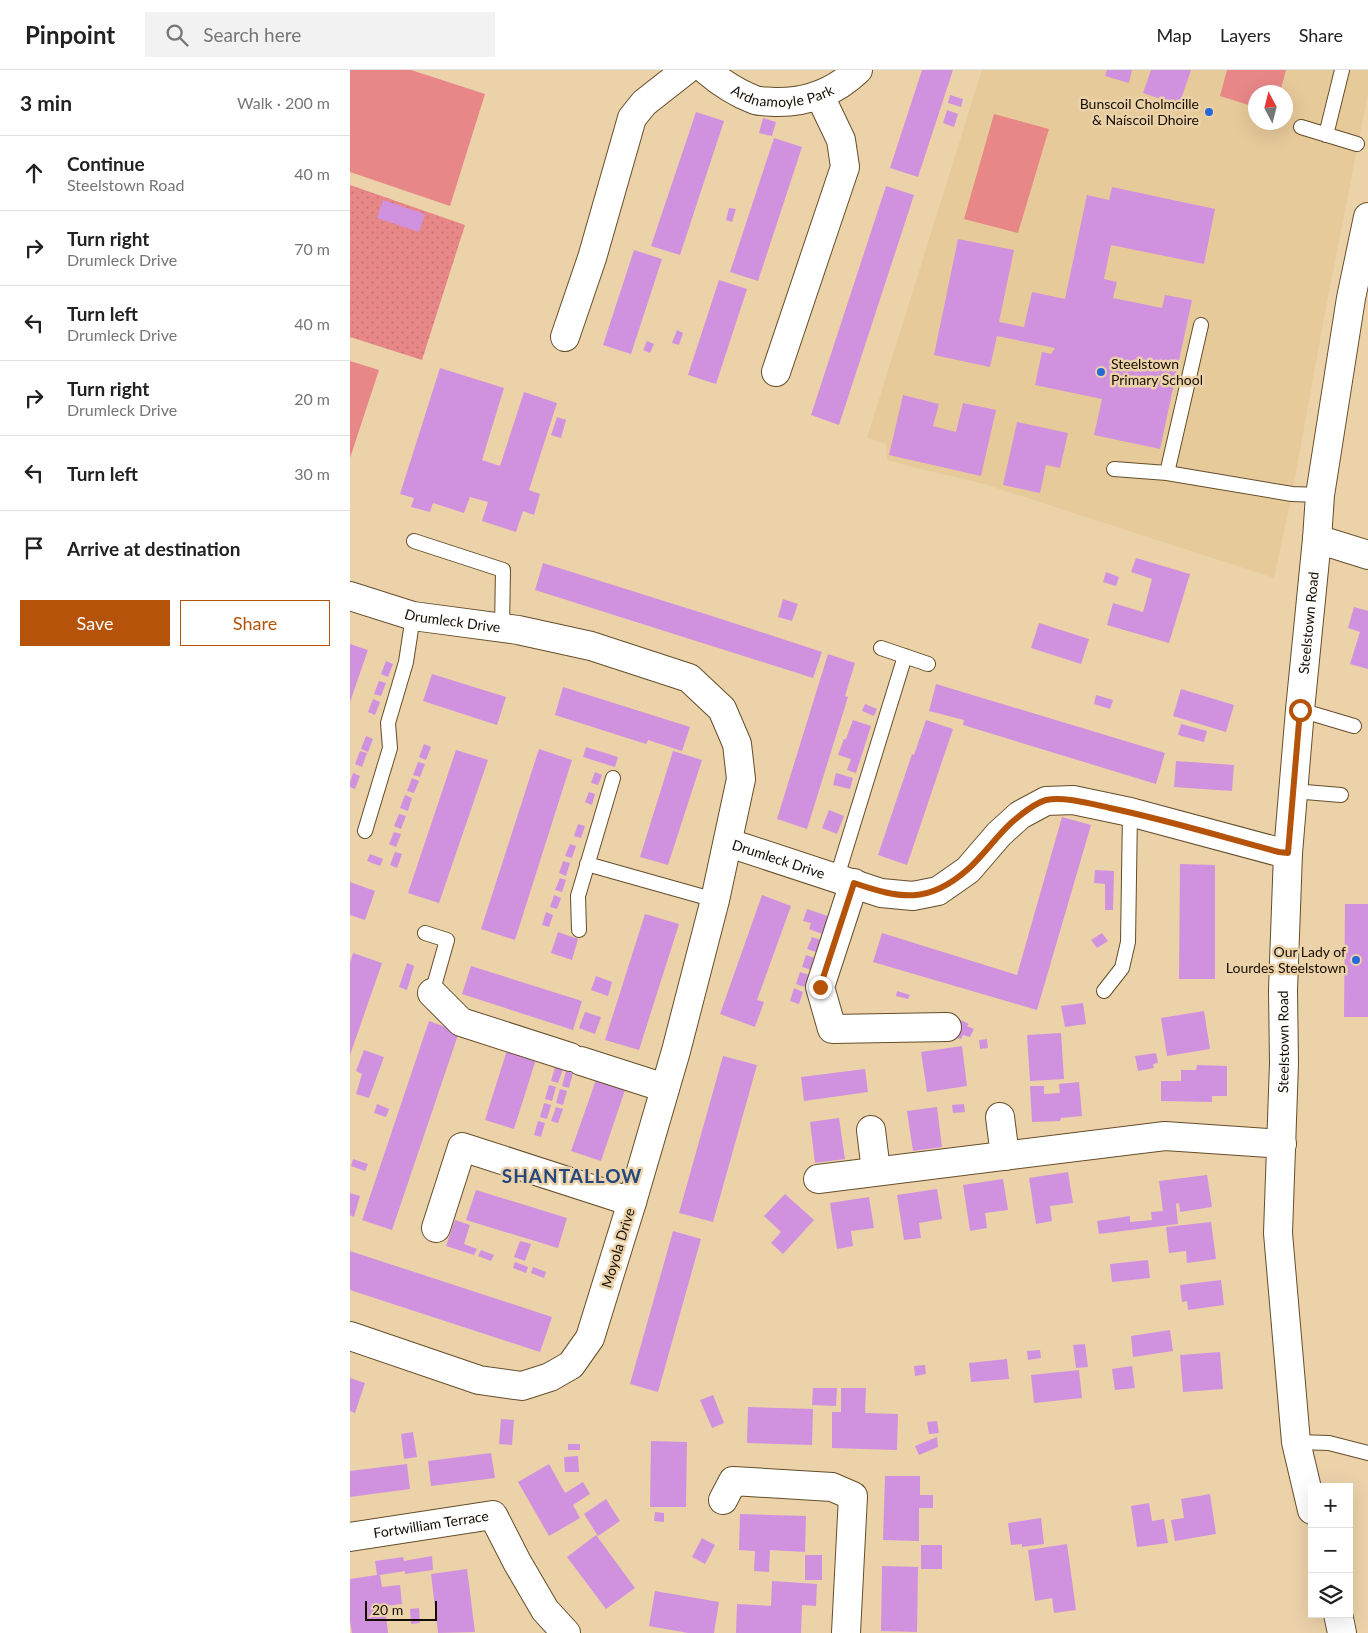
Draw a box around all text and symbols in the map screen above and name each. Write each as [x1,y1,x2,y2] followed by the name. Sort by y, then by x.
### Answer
[145,12,495,57] search box
[25,20,115,49] text: Pinpoint
[163,21,191,49] icon: search
[203,23,301,46] text: Search here
[1156,24,1192,46] text: Map
[1220,24,1271,46] text: Layers
[1299,24,1343,46] text: Share
[730,77,834,93] street label: Ardnamoyle Park
[728,81,837,110] text: Ardnamoyle Park
[1248,85,1293,130] north arrow
[20,90,72,115] text: 3 min
[237,93,330,112] text: Walk · 200 m
[1080,95,1199,128] place label: Bunscoil Cholmcille & Naíscoil Dhoire
[1203,106,1215,118] marker: Bunscoil Cholmcille & Naíscoil Dhoire
[67,152,145,175] text: Continue
[20,159,48,187] icon: ahead
[294,164,330,183] text: 40 m
[67,175,184,194] text: Steelstown Road
[67,227,149,250] text: Turn right
[20,234,48,262] icon: right
[294,239,330,258] text: 70 m
[67,250,177,269] text: Drumleck Drive
[67,302,138,325] text: Turn left
[20,309,48,337] icon: left
[294,314,330,333] text: 40 m
[67,325,177,344] text: Drumleck Drive
[1111,355,1203,388] place label: Steelstown Primary School
[1095,366,1107,378] marker: Steelstown Primary School
[67,377,149,400] text: Turn right
[20,384,48,412] icon: right
[294,389,330,408] text: 20 m
[67,400,177,419] text: Drumleck Drive
[20,459,48,487] icon: left
[67,462,138,485] text: Turn left
[294,464,330,483] text: 30 m
[20,534,48,562] icon: arrive
[67,537,240,560] text: Arrive at destination
[1295,571,1322,675] street label: Steelstown Road
[20,600,170,646] button: Save
[180,600,330,646] button: Share
[403,605,502,636] street label: Drumleck Drive
[1289,699,1312,722] route start
[730,836,827,882] street label: Drumleck Drive
[1226,943,1346,976] place label: Our Lady of Lourdes Steelstown
[1350,954,1362,966] marker: Our Lady of Lourdes Steelstown
[809,976,832,999] route end
[1274,990,1292,1093] street label: Steelstown Road
[502,1164,642,1187] district label: SHANTALLOW
[597,1206,638,1290] street label: Moyola Drive
[1308,1483,1353,1618] map controls
[1308,1483,1353,1528] button: +
[372,1507,490,1541] street label: Fortwilliam Terrace
[1308,1528,1353,1573] button: −
[1308,1573,1353,1618] button: layers
[365,1598,438,1621] scale bar
[372,1601,403,1618] text: 20 m

